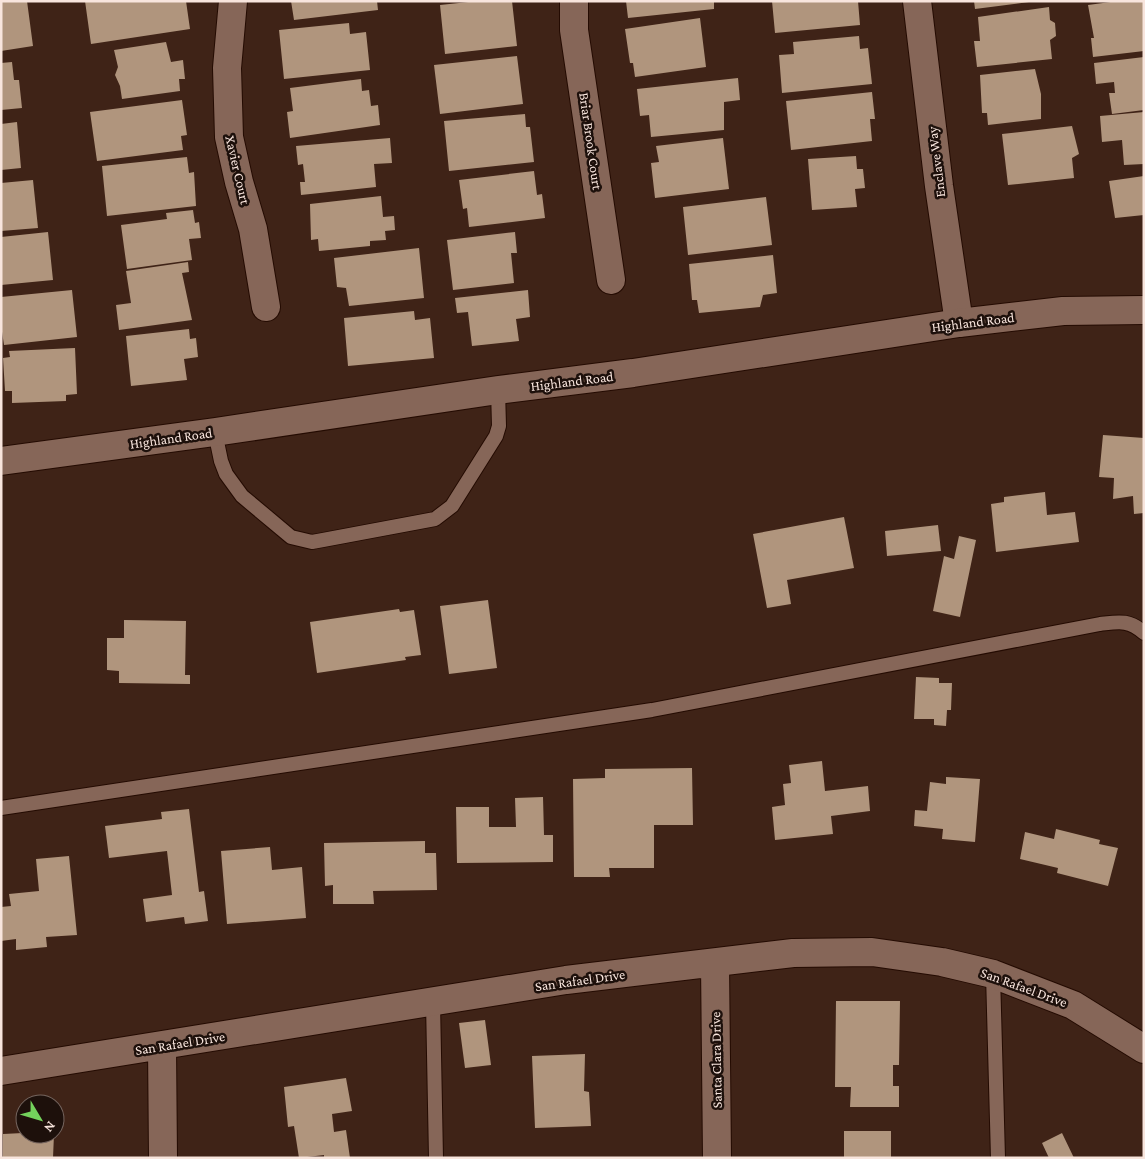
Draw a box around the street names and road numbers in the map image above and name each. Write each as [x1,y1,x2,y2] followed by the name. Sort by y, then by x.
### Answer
[576,91,606,191] street label: Briar Brook Court
[924,125,948,198] street label: Enclave Way
[222,134,254,206] street label: Xavier Court
[931,309,1016,335] street label: Highland Road
[530,368,615,394] street label: Highland Road
[129,424,214,452] street label: Highland Road
[979,964,1069,1010] street label: San Rafael Drive
[534,966,626,994] street label: San Rafael Drive
[707,1011,725,1109] street label: Santa Clara Drive
[134,1028,226,1058] street label: San Rafael Drive

